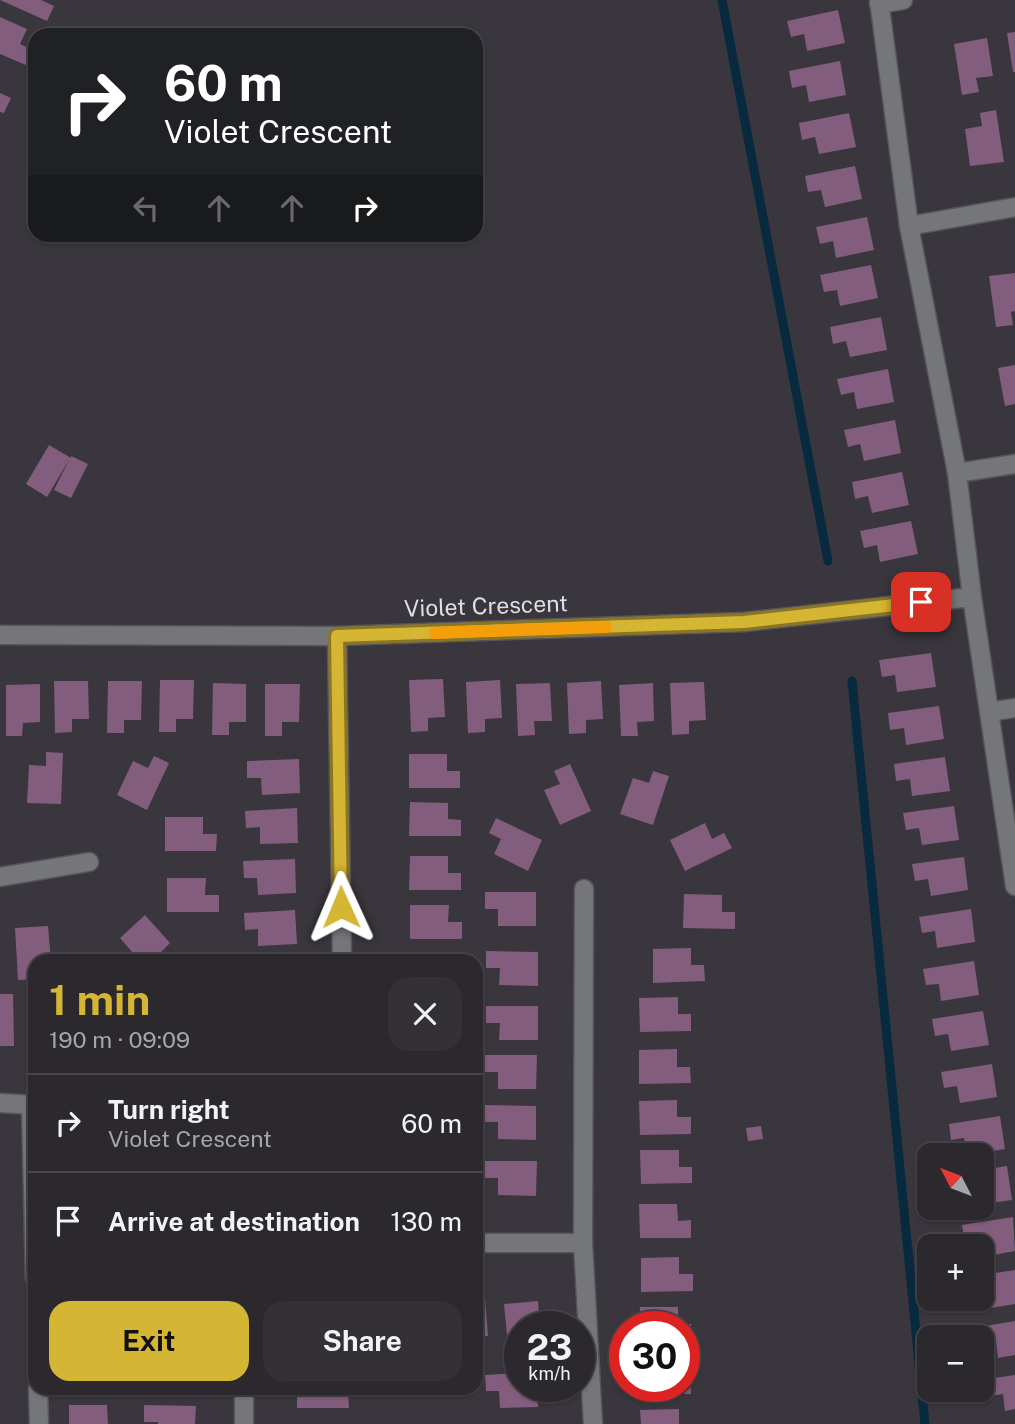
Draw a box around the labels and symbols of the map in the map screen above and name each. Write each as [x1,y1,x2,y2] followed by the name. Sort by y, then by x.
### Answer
[891,572,951,632] pin
[404,589,568,622] street label: Violet Crescent
[304,870,378,944] position arrow
[917,1143,994,1220] north arrow
[609,1311,700,1402] speed limit sign: 30

